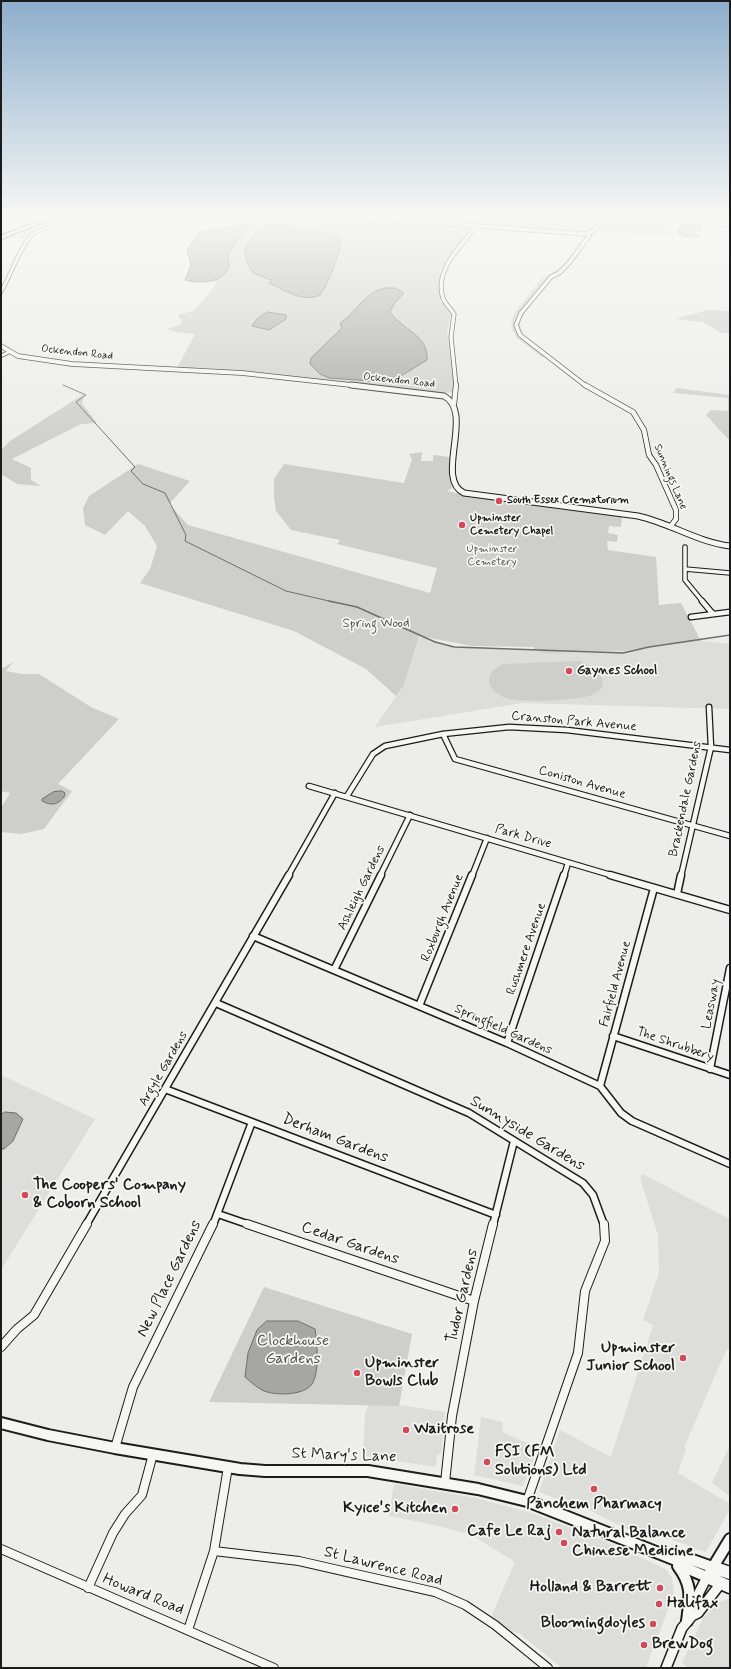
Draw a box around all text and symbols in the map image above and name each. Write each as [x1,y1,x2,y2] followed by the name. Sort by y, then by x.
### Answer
[40,343,114,363] street label: Ockendon Road
[362,371,436,391] street label: Ockendon Road
[650,442,690,512] street label: Sunnings Lane
[507,494,629,508] place label: South Essex Crematorium
[494,496,504,506] marker: South Essex Crematorium
[470,512,553,538] place label: Upminster Cemetery Chapel
[457,520,467,530] marker: Upminster Cemetery Chapel
[467,543,517,569] park label: Upminster Cemetery
[343,616,409,632] park label: Spring Wood
[577,663,657,679] place label: Gaynes School
[564,666,574,676] marker: Gaynes School
[511,709,637,735] street label: Cranston Park Avenue
[666,740,706,858] street label: Brackendale Gardens
[537,763,627,803] street label: Coniston Avenue
[493,822,553,852] street label: Park Drive
[335,843,389,933] street label: Ashleigh Gardens
[418,872,468,964] street label: Roxburgh Avenue
[504,901,550,997] street label: Rushmere Avenue
[597,939,635,1029] street label: Fairfield Avenue
[699,978,725,1030] street label: Leasway
[452,1001,554,1059] street label: Springfield Gardens
[634,1025,716,1065] street label: The Shrubbery
[136,1029,192,1109] street label: Argyle Gardens
[466,1092,588,1176] street label: Sunnyside Gardens
[279,1110,391,1168] street label: Derham Gardens
[33,1176,186,1214] place label: The Coopers' Company & Coborn School
[20,1190,30,1200] marker: The Coopers' Company & Coborn School
[133,1217,207,1341] street label: New Place Gardens
[299,1218,401,1270] street label: Cedar Gardens
[443,1247,483,1345] street label: Tudor Gardens
[257,1332,329,1370] park label: Clockhouse Gardens
[586,1339,675,1377] place label: Upminster Junior School
[678,1353,688,1363] marker: Upminster Junior School
[365,1354,439,1392] place label: Upminster Bowls Club
[352,1368,362,1378] marker: Upminster Bowls Club
[414,1420,474,1440] place label: Waitrose
[401,1425,411,1435] marker: Waitrose
[495,1443,587,1481] place label: FSI (FM Solutions) Ltd
[291,1445,397,1467] street label: St Mary's Lane
[482,1457,492,1467] marker: FSI (FM Solutions) Ltd
[589,1484,599,1494] marker: Panchem Pharmacy
[526,1495,662,1515] place label: Panchem Pharmacy
[343,1499,447,1519] place label: Kyice's Kitchen
[450,1504,460,1514] marker: Kyice's Kitchen
[467,1522,551,1542] place label: Cafe Le Raj
[572,1524,694,1562] place label: Natural Balance Chinese Medicine
[554,1527,564,1537] marker: Cafe Le Raj
[559,1538,569,1548] marker: Natural Balance Chinese Medicine
[322,1543,444,1591] street label: St Lawrence Road
[99,1570,187,1620] street label: Howard Road
[530,1578,652,1598] place label: Holland & Barrett
[655,1583,665,1593] marker: Holland & Barrett
[667,1594,718,1614] place label: Halifax
[654,1599,664,1609] marker: Halifax
[541,1614,645,1634] place label: Bloomingdoyles
[648,1619,658,1629] marker: Bloomingdoyles
[652,1635,713,1655] place label: BrewDog
[639,1640,649,1650] marker: BrewDog

